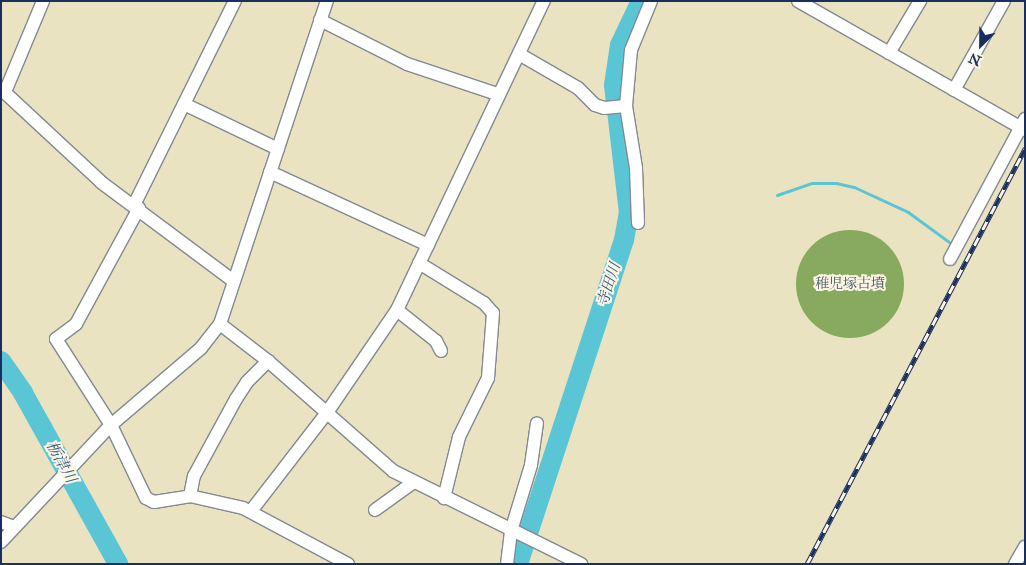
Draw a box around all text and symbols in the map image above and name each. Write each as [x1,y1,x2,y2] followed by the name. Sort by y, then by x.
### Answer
[956,20,1006,70] north arrow
[966,49,984,69] text: N
[593,261,625,309] water label: 寺田川
[815,276,885,292] park label: 稚児塚古墳
[42,438,80,486] water label: 栃津川

